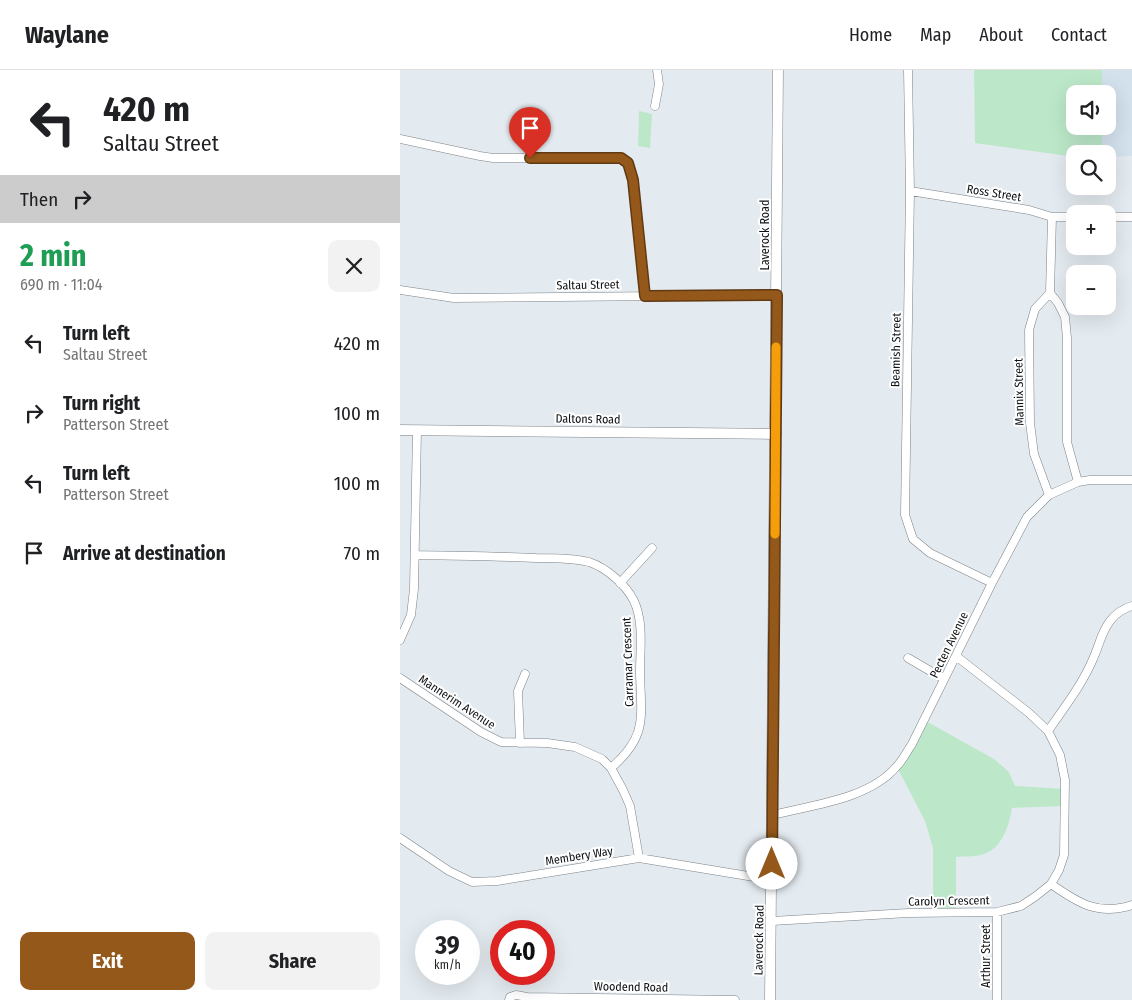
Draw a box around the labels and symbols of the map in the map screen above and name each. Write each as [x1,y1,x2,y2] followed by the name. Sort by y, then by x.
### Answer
[509,107,551,158] pin
[966,182,1022,204] street label: Ross Street
[758,200,772,270] street label: Laverock Road
[556,277,620,293] street label: Saltau Street
[888,313,904,387] street label: Beamish Street
[1011,358,1027,426] street label: Mannix Street
[555,411,621,427] street label: Daltons Road
[927,610,971,680] street label: Pecten Avenue
[619,617,637,707] street label: Carramar Crescent
[416,672,498,732] street label: Mannerim Avenue
[745,837,797,889] position arrow
[544,844,614,868] street label: Membery Way
[908,893,990,909] street label: Carolyn Crescent
[751,905,767,975] street label: Laverock Road
[490,920,555,985] speed limit sign: 40
[979,924,993,988] street label: Arthur Street
[594,979,668,995] street label: Woodend Road

